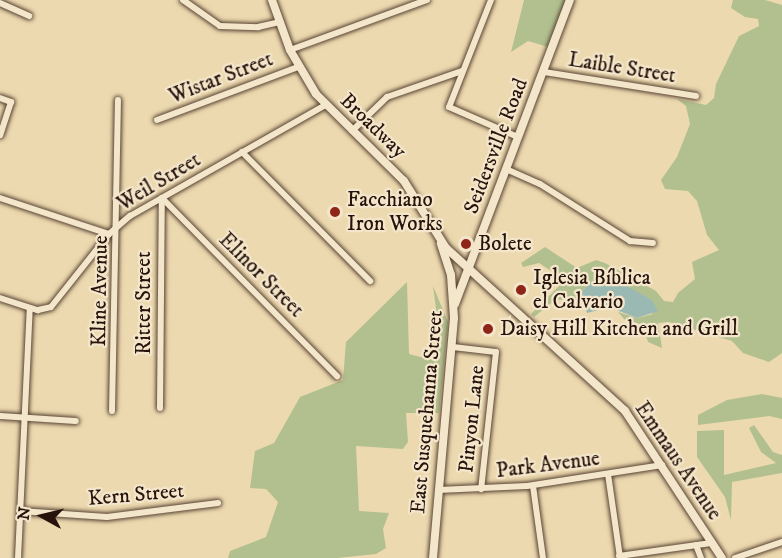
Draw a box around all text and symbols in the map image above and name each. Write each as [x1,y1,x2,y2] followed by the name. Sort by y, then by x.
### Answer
[165,47,277,109] street label: Wistar Street
[567,47,677,89] street label: Laible Street
[459,75,533,217] street label: Seidersville Road
[335,88,411,164] street label: Broadway
[113,147,205,217] street label: Weil Street
[347,187,443,237] place label: Facchiano Iron Works
[328,205,342,219] marker: Facchiano Iron Works
[213,227,309,323] street label: Elinor Street
[478,231,532,257] place label: Bolete
[86,235,114,347] street label: Kline Avenue
[459,237,473,251] marker: Bolete
[131,251,157,355] street label: Ritter Street
[533,265,651,315] place label: Iglesia Bíblica el Calvario
[514,283,528,297] marker: Iglesia Bíblica el Calvario
[406,309,448,515] street label: East Susquehanna Street
[500,316,738,342] place label: Daisy Hill Kitchen and Grill
[481,322,495,336] marker: Daisy Hill Kitchen and Grill
[454,364,490,474] street label: Pinyon Lane
[629,397,727,525] street label: Emmaus Avenue
[495,446,601,484] street label: Park Avenue
[87,478,185,512] street label: Kern Street
[12,486,72,546] north arrow
[13,506,35,521] text: N

